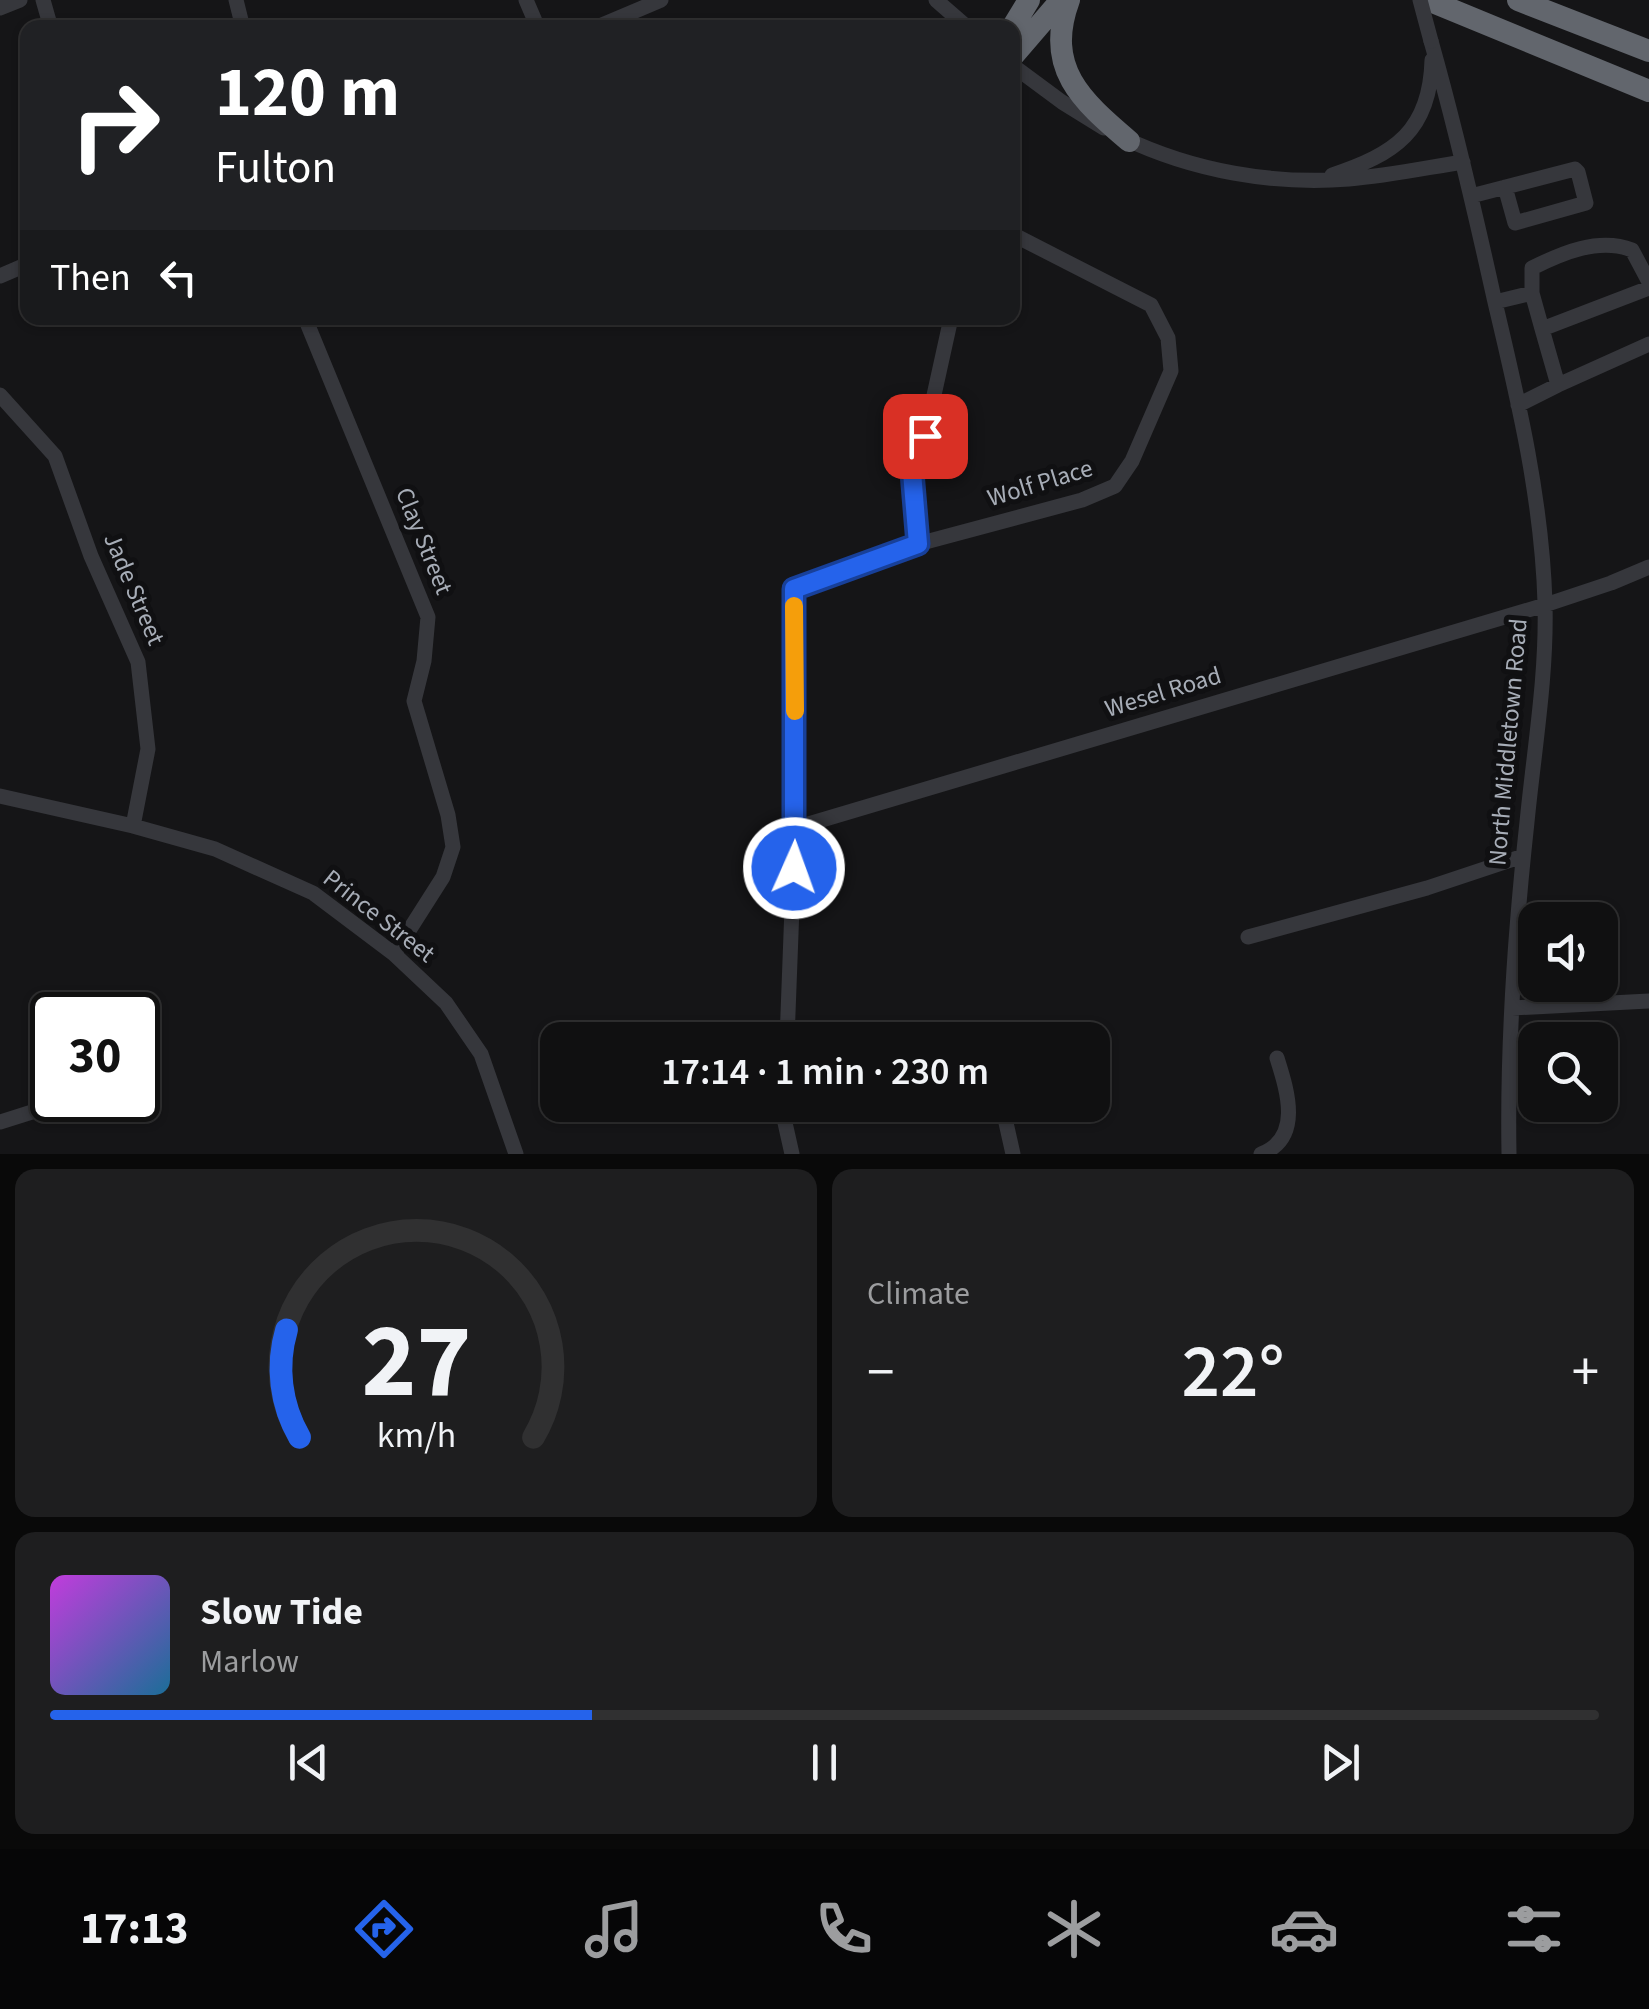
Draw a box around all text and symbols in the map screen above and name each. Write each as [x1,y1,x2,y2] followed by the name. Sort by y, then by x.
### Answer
[215,43,400,143] text: 120 m
[50,60,180,190] icon: right
[215,136,336,200] text: Fulton
[151,250,206,305] icon: left
[50,251,131,305] text: Then
[883,394,968,479] pin
[898,409,953,464] icon: arrive
[983,450,1097,516] street label: Wolf Place
[386,482,462,600] street label: Clay Street
[94,527,174,651] street label: Jade Street
[1479,617,1537,867] street label: North Middletown Road
[1100,657,1226,727] street label: Wesel Road
[742,816,846,920] position arrow
[315,861,443,972] street label: Prince Street
[1518,902,1618,1122] map controls
[1518,902,1618,1002] button: sound
[30,992,160,1122] speed limit sign: 30
[1518,1022,1618,1122] button: search
[661,1045,989,1099] text: 17:14 · 1 min · 230 m
[867,1271,970,1317] text: Climate
[361,1289,471,1437] text: 27
[1181,1319,1285,1426] text: 22°
[867,1334,894,1412] text: −
[1572,1334,1599,1412] text: +
[376,1410,456,1461] text: km/h
[200,1585,363,1639] text: Slow Tide
[200,1639,299,1685] text: Marlow
[281,1735,336,1790] icon: previous
[797,1735,852,1790] icon: pause
[1313,1735,1368,1790] icon: next
[349,1894,419,1964] icon: directions
[579,1894,649,1964] icon: music
[809,1894,879,1964] icon: phone
[1039,1894,1109,1964] icon: climate
[1269,1894,1339,1964] icon: car
[1499,1894,1569,1964] icon: filters
[80,1897,189,1961] text: 17:13

